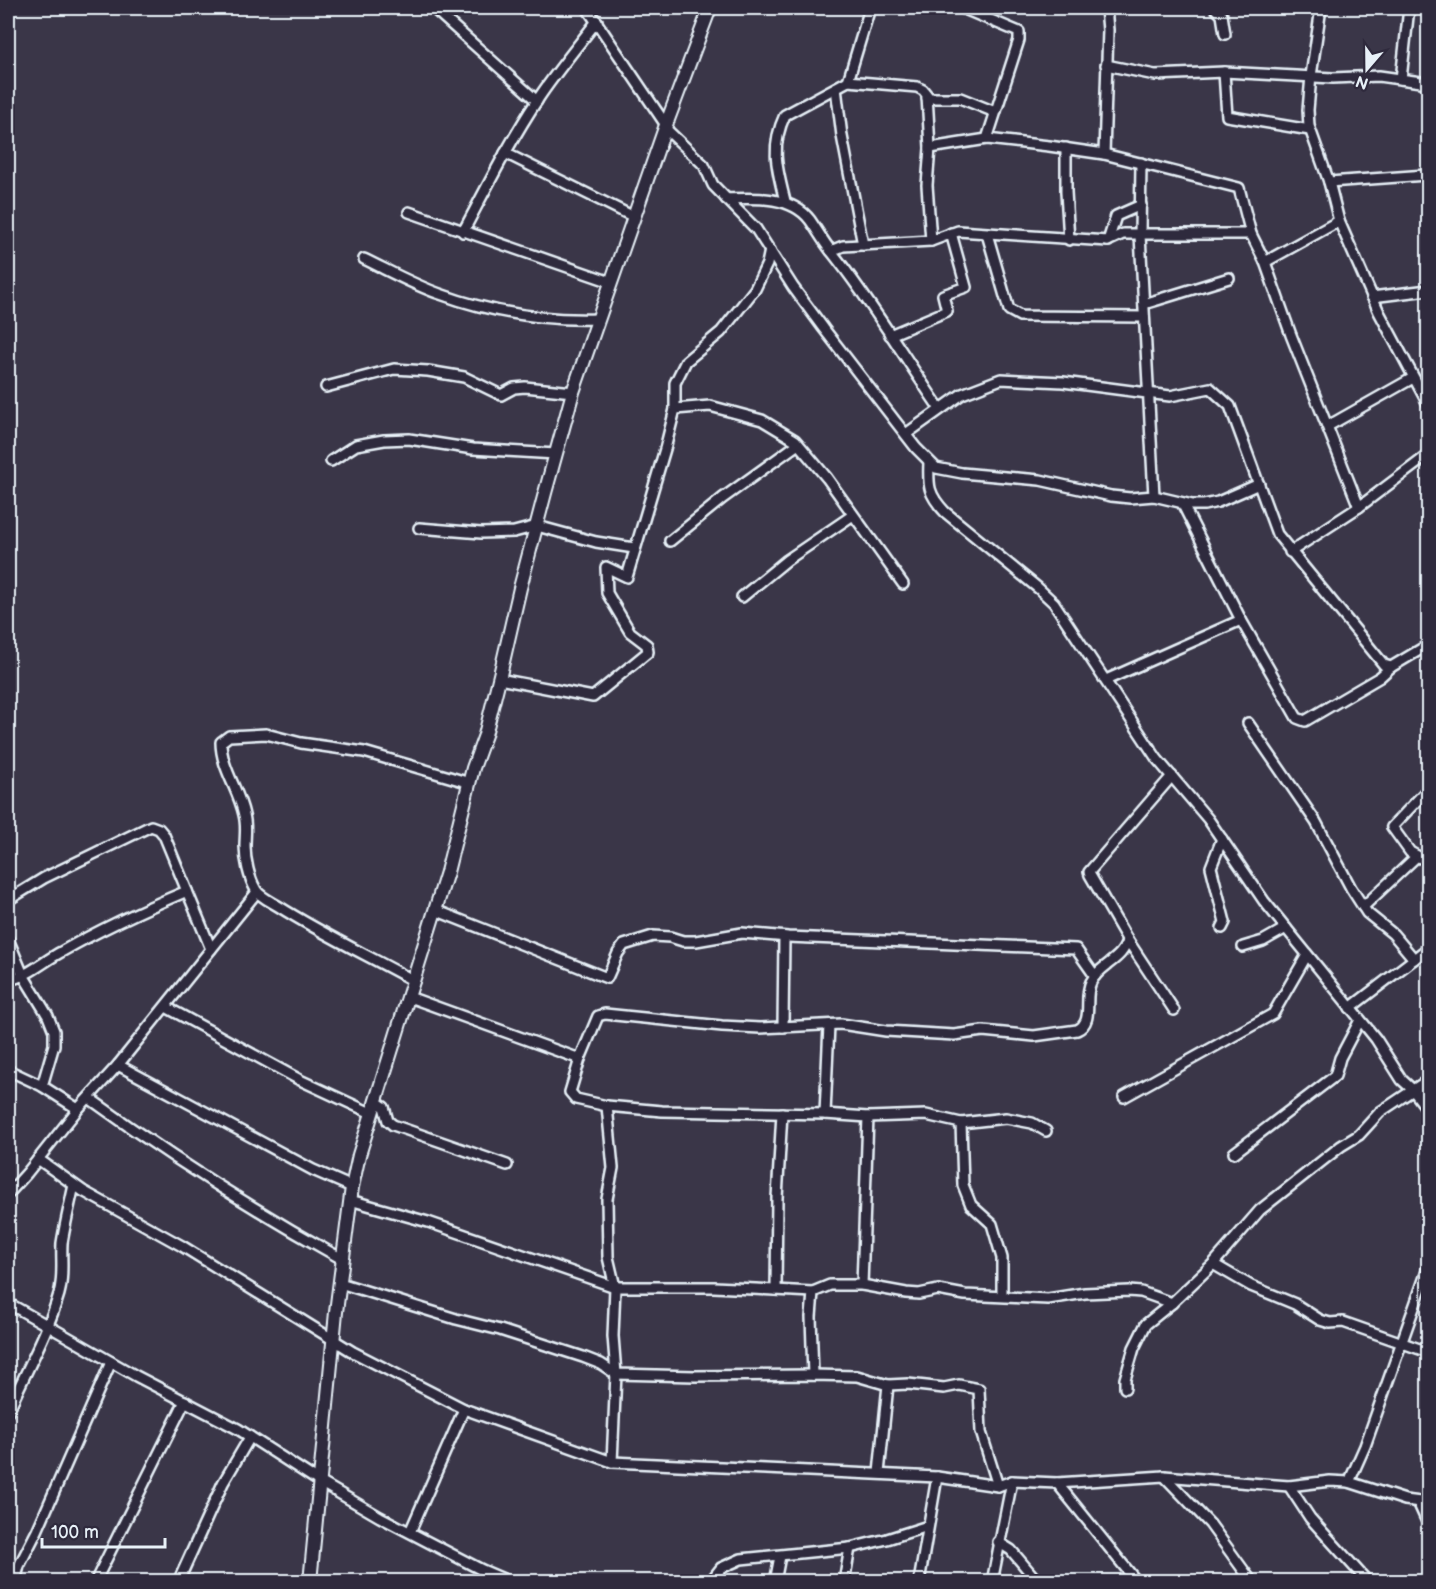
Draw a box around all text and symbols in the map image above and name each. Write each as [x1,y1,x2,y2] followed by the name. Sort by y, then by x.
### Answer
[1337,39,1397,99] north arrow
[1353,71,1371,93] text: N
[42,1511,165,1549] scale bar
[51,1522,99,1543] text: 100 m

